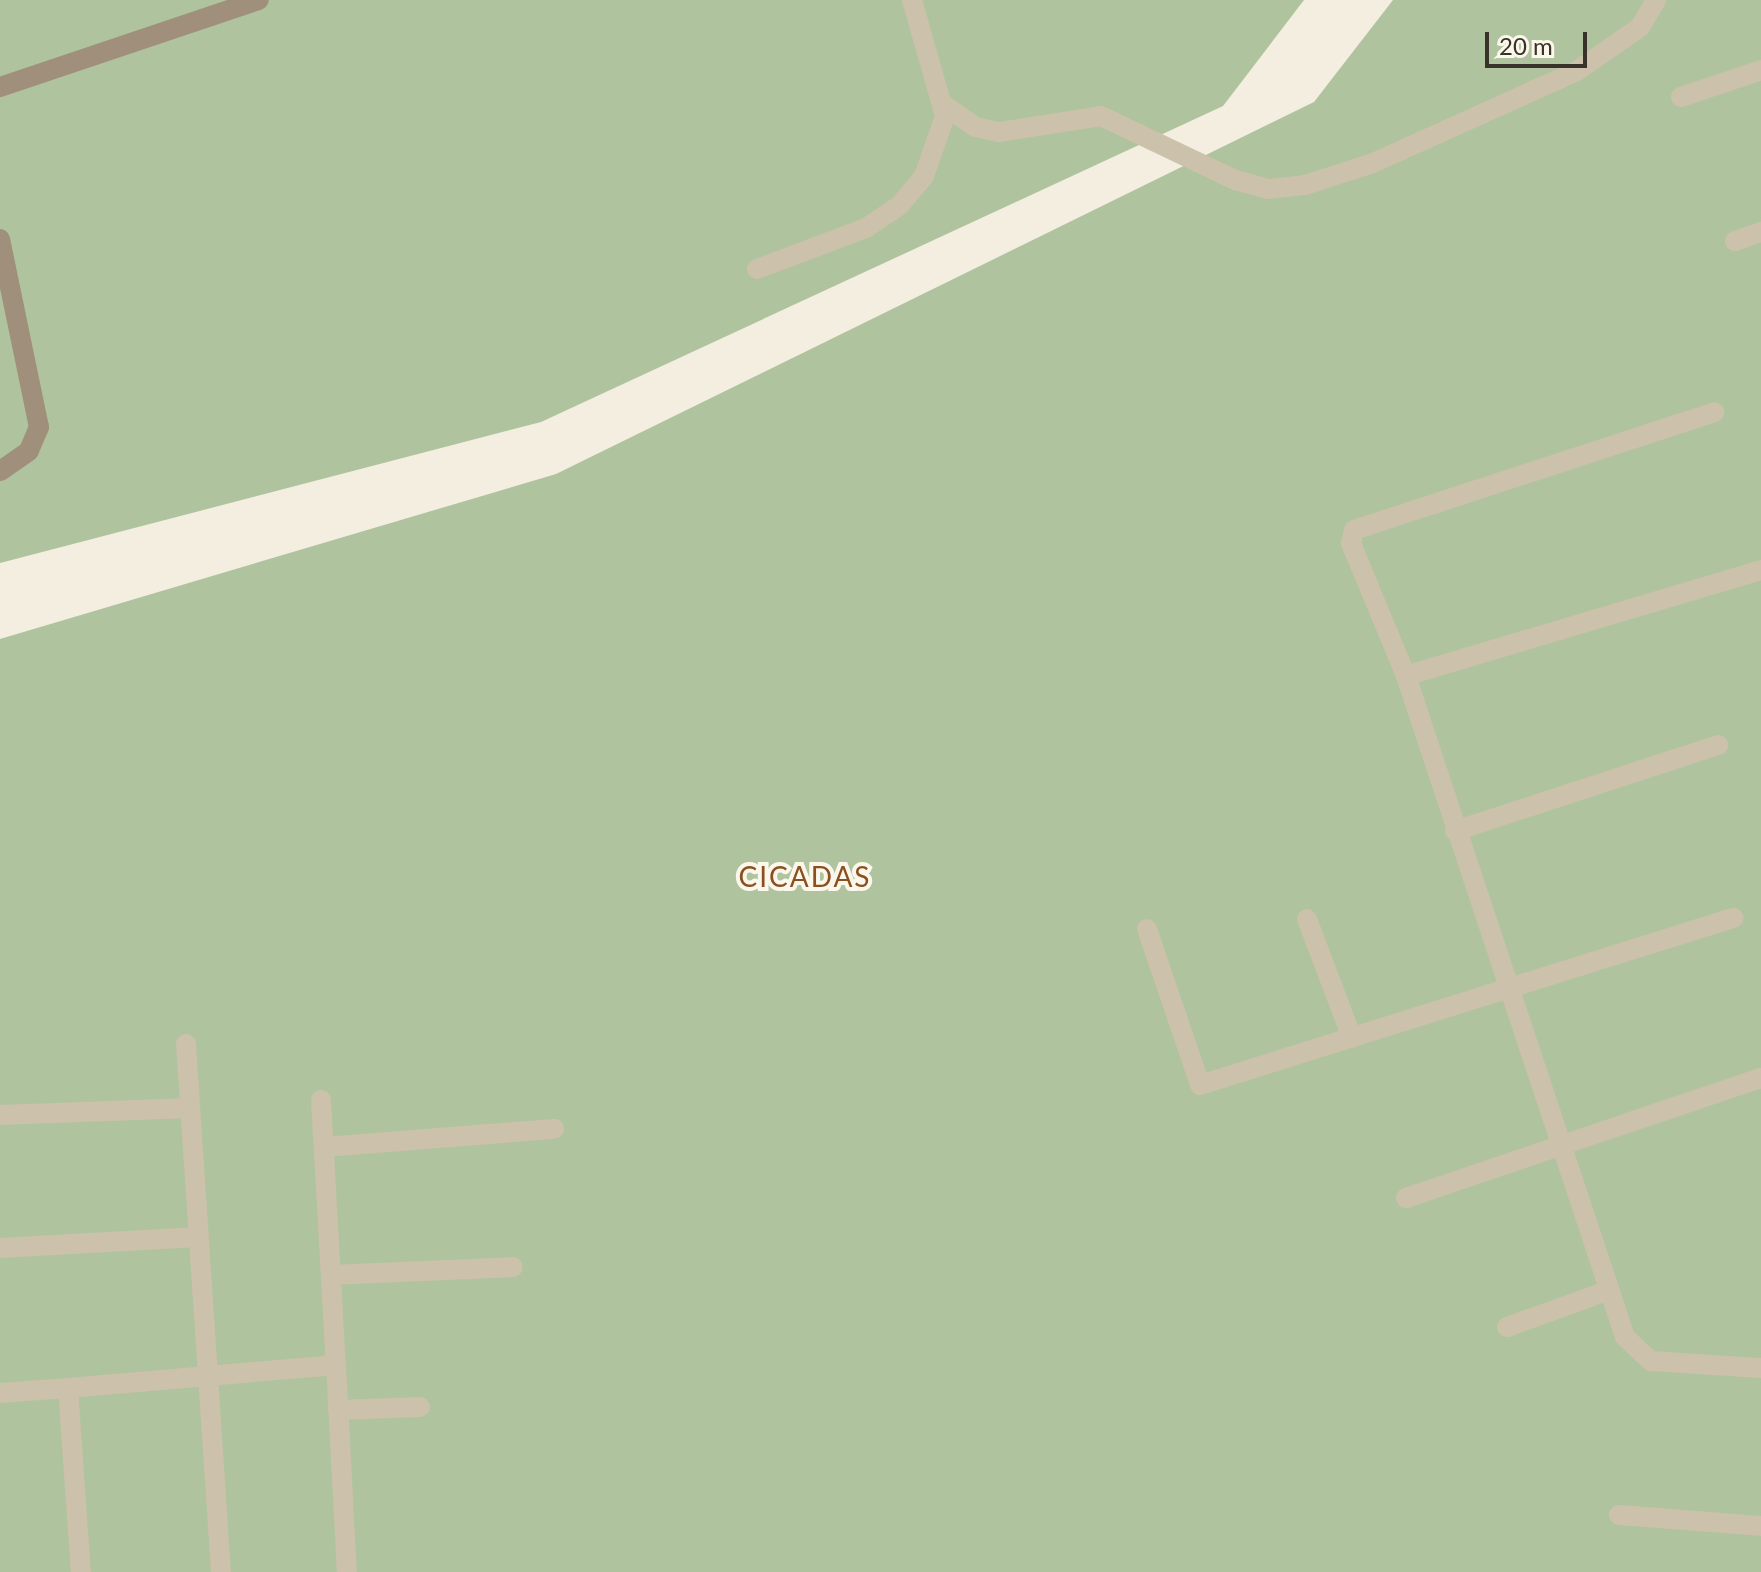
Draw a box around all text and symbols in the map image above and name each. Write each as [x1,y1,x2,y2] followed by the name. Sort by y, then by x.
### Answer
[1489,16,1591,66] scale bar
[1499,31,1553,60] text: 20 m
[738,859,872,893] district label: CICADAS

